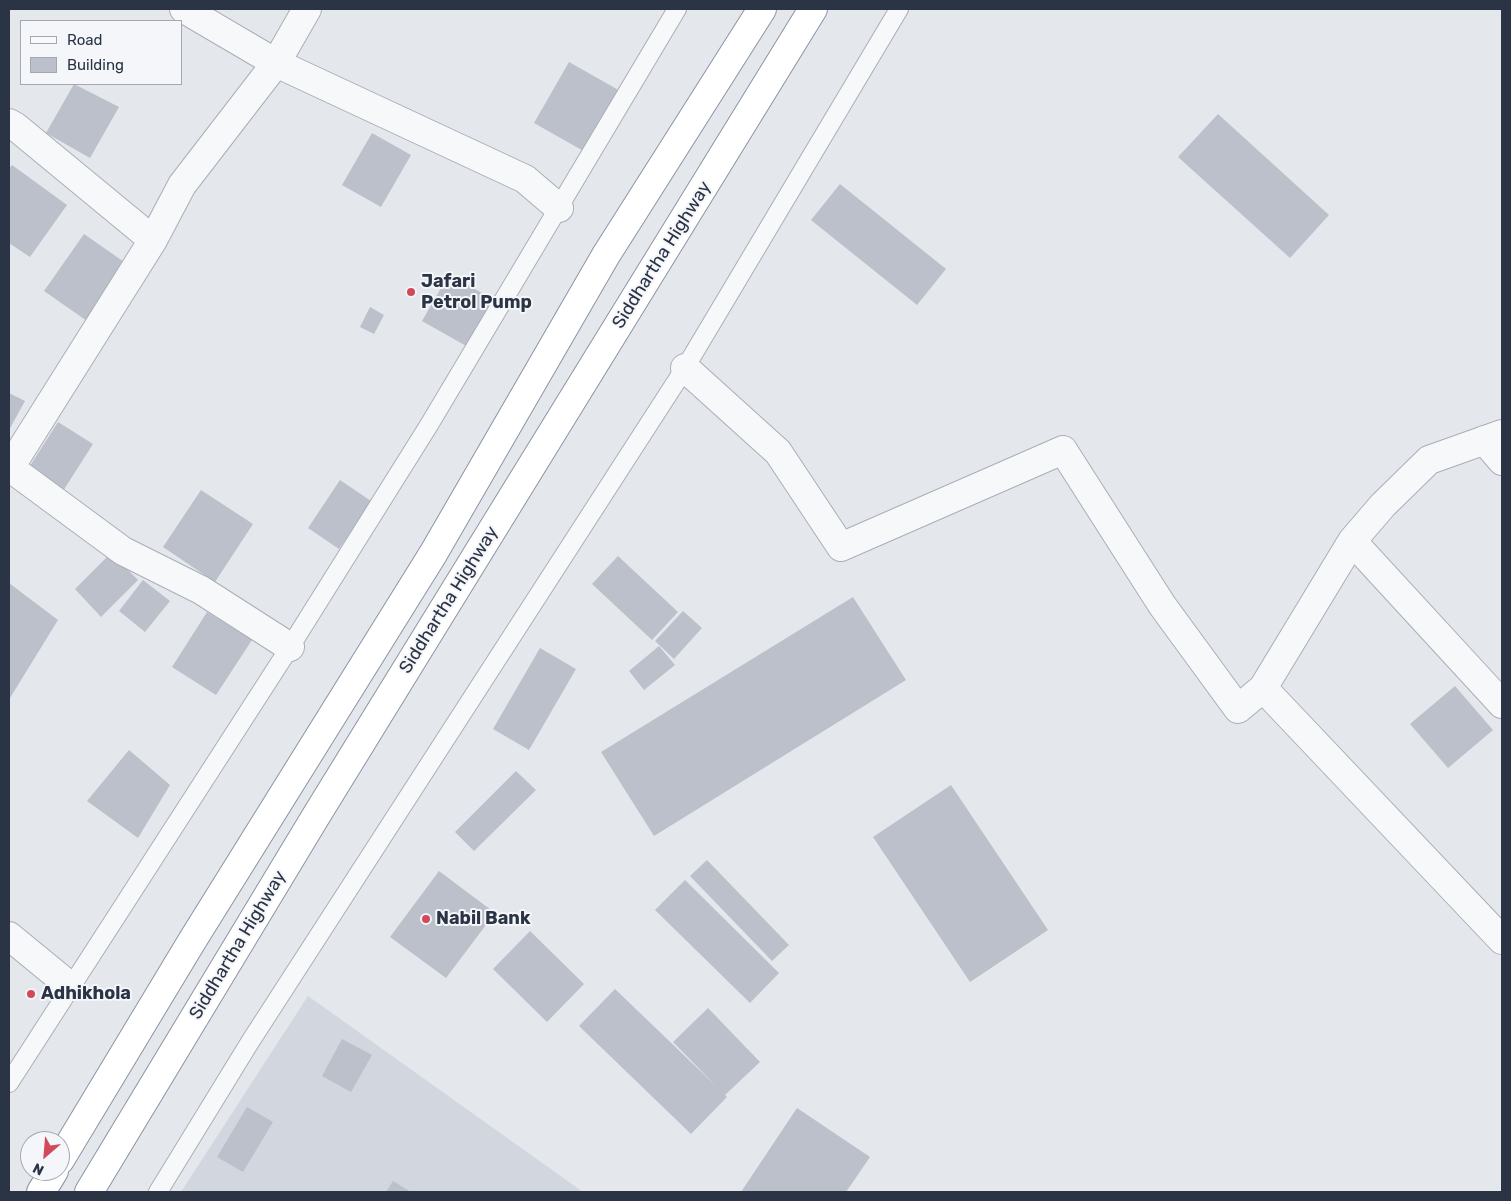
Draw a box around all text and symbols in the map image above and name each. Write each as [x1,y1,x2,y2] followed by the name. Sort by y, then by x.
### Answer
[20,20,182,85] legend
[67,31,103,49] text: Road
[67,56,124,74] text: Building
[608,177,716,333] street label: Siddhartha Highway
[421,271,532,314] place label: Jafari Petrol Pump
[405,286,417,298] marker: Jafari Petrol Pump
[395,522,503,678] street label: Siddhartha Highway
[185,867,291,1023] street label: Siddhartha Highway
[436,908,530,930] place label: Nabil Bank
[420,913,432,925] marker: Nabil Bank
[41,983,131,1005] place label: Adhikhola
[25,988,37,1000] marker: Adhikhola
[20,1131,70,1181] north arrow
[30,1159,47,1179] text: N

